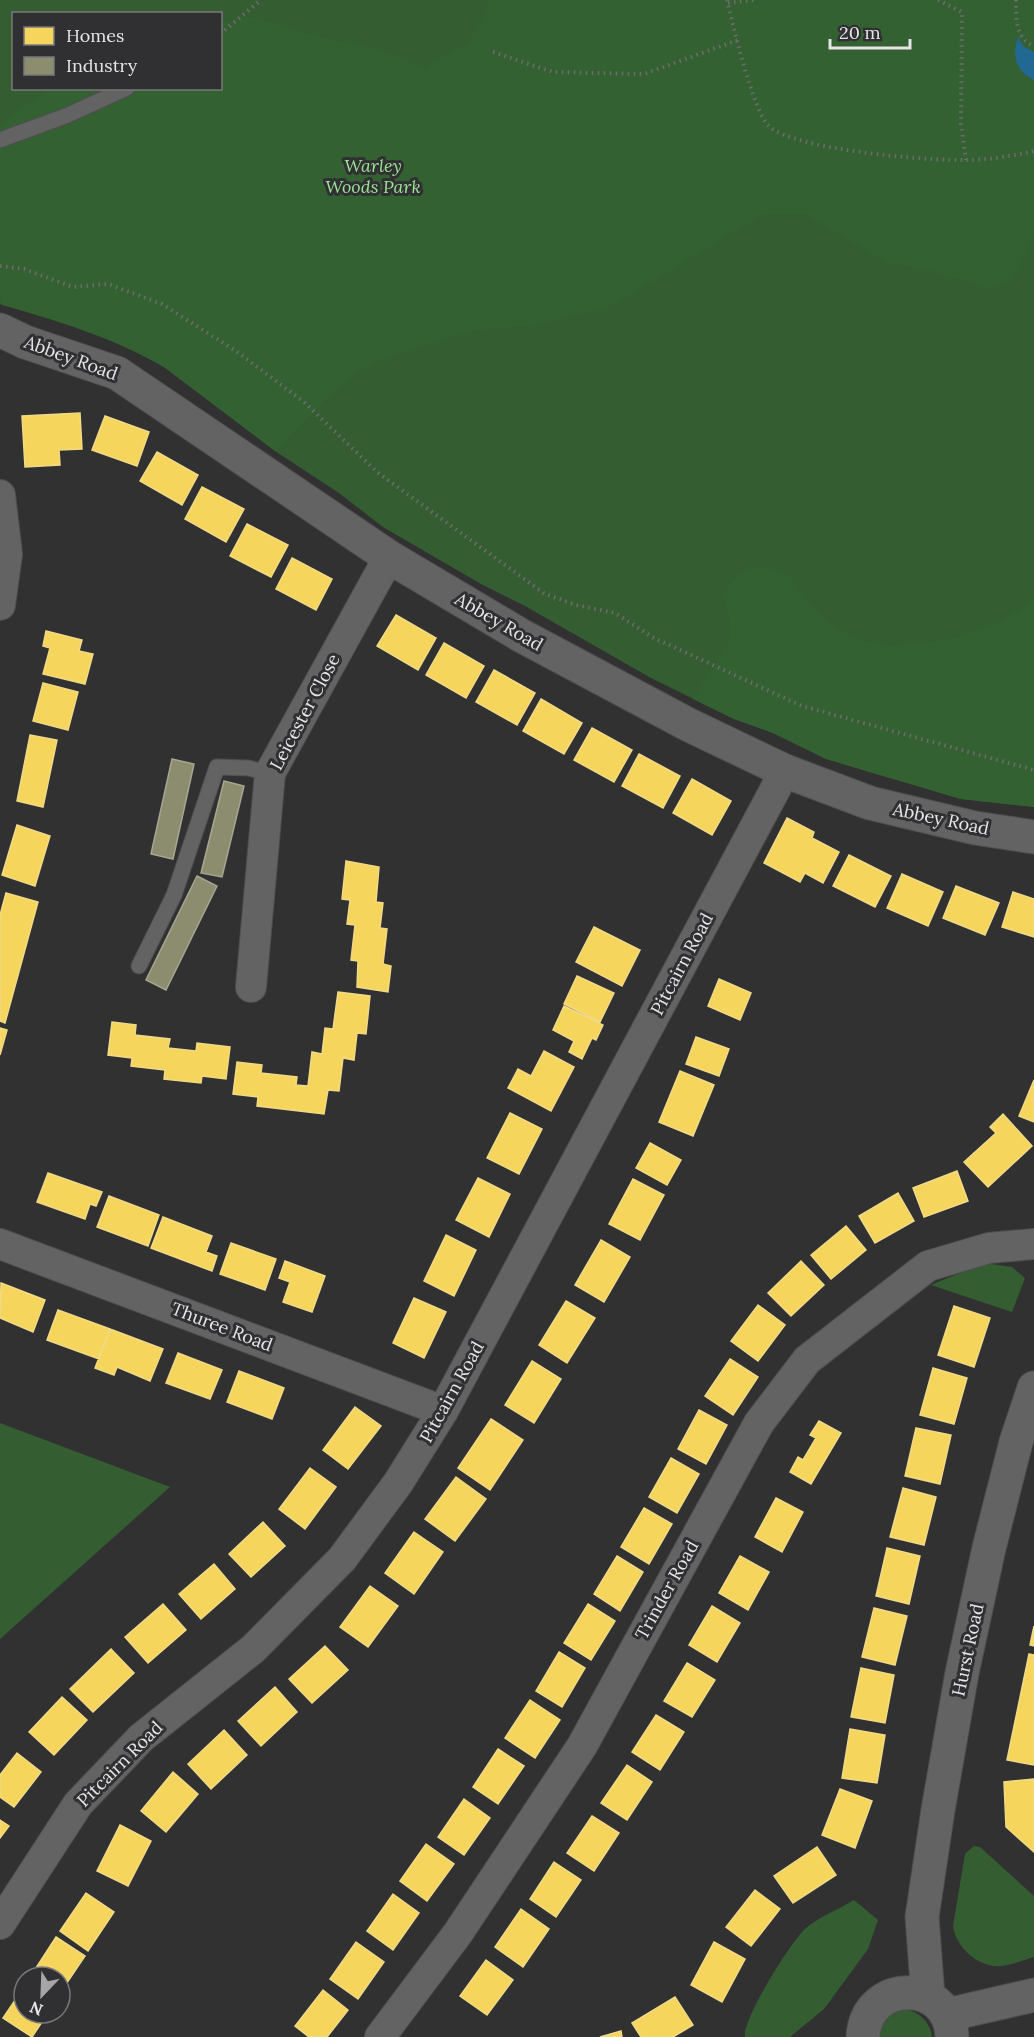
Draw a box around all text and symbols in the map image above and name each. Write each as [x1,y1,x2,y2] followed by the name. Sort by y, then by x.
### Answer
[12,12,222,90] legend
[830,12,910,50] scale bar
[839,21,881,44] text: 20 m
[66,24,124,47] text: Homes
[66,54,138,77] text: Industry
[325,154,421,198] park label: Warley Woods Park
[20,330,121,385] street label: Abbey Road
[450,587,548,656] street label: Abbey Road
[264,650,345,774] street label: Leicester Close
[890,797,992,840] street label: Abbey Road
[645,909,718,1019] street label: Pitcairn Road
[168,1297,276,1356] street label: Thuree Road
[414,1337,489,1446] street label: Pitcairn Road
[630,1536,703,1643] street label: Trinder Road
[946,1601,989,1698] street label: Hurst Road
[72,1716,168,1811] street label: Pitcairn Road
[12,1965,72,2025] north arrow
[27,1997,46,2020] text: N

